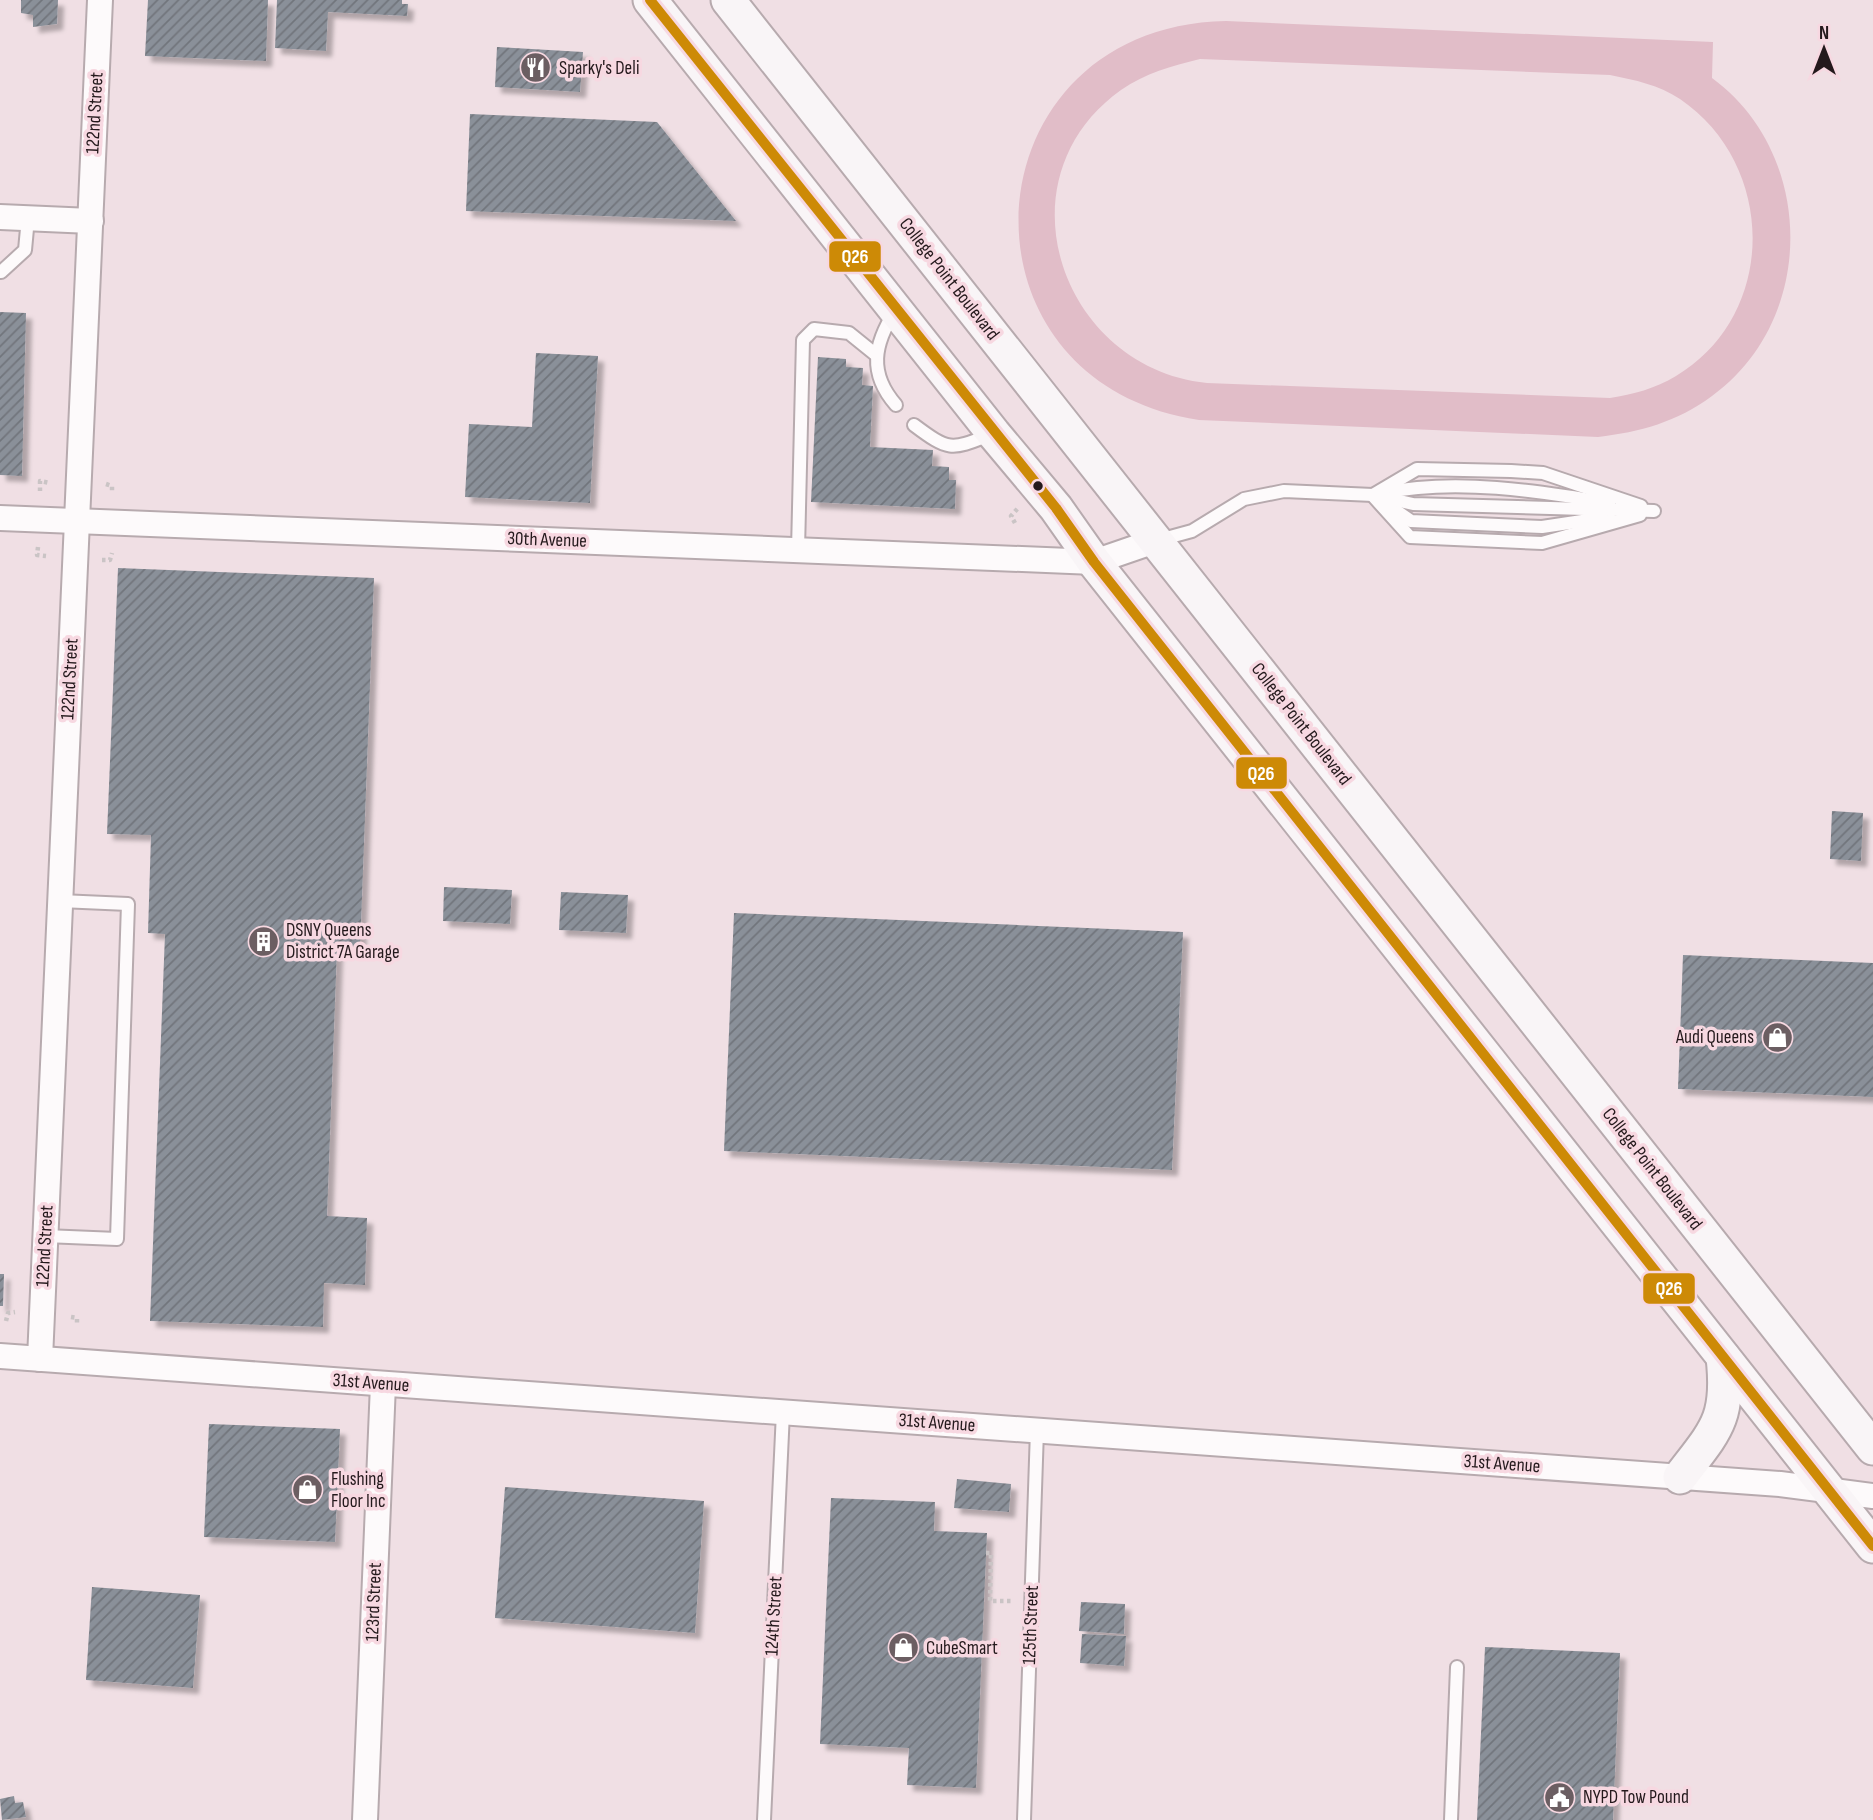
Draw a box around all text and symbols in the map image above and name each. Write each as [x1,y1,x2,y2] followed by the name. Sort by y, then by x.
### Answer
[1789,14,1859,84] north arrow
[1819,22,1829,45] text: N
[519,51,553,85] restaurant icon: Sparky's Deli
[559,57,640,80] place label: Sparky's Deli
[81,71,109,154] street label: 122nd Street
[894,213,1004,345] street label: College Point Boulevard
[828,240,882,273] line badge: Q26
[841,246,869,269] text: Q26
[1031,479,1045,493] unlabelled marker
[507,527,587,553] street label: 30th Avenue
[56,637,84,720] street label: 122nd Street
[1246,658,1356,790] street label: College Point Boulevard
[1235,756,1288,790] line badge: Q26
[1247,763,1275,786] text: Q26
[286,919,400,964] place label: DSNY Queens District 7A Garage
[246,924,280,958] building icon: DSNY Queens District 7A Garage
[1760,1020,1794,1054] shop icon: Audi Queens
[1675,1026,1754,1049] place label: Audi Queens
[1597,1103,1707,1235] street label: College Point Boulevard
[31,1204,59,1287] street label: 122nd Street
[1642,1272,1696,1305] line badge: Q26
[1655,1278,1683,1301] text: Q26
[332,1369,410,1397] street label: 31st Avenue
[898,1409,976,1437] street label: 31st Avenue
[1463,1450,1541,1478] street label: 31st Avenue
[331,1468,386,1513] place label: Flushing Floor Inc
[291,1473,325,1507] shop icon: Flushing Floor Inc
[361,1562,387,1642] street label: 123rd Street
[760,1575,788,1656] street label: 124th Street
[1018,1585,1044,1665] street label: 125th Street
[886,1631,920,1665] shop icon: CubeSmart
[926,1637,998,1660] place label: CubeSmart
[1543,1780,1577,1814] public building icon: NYPD Tow Pound
[1583,1786,1689,1809] place label: NYPD Tow Pound

